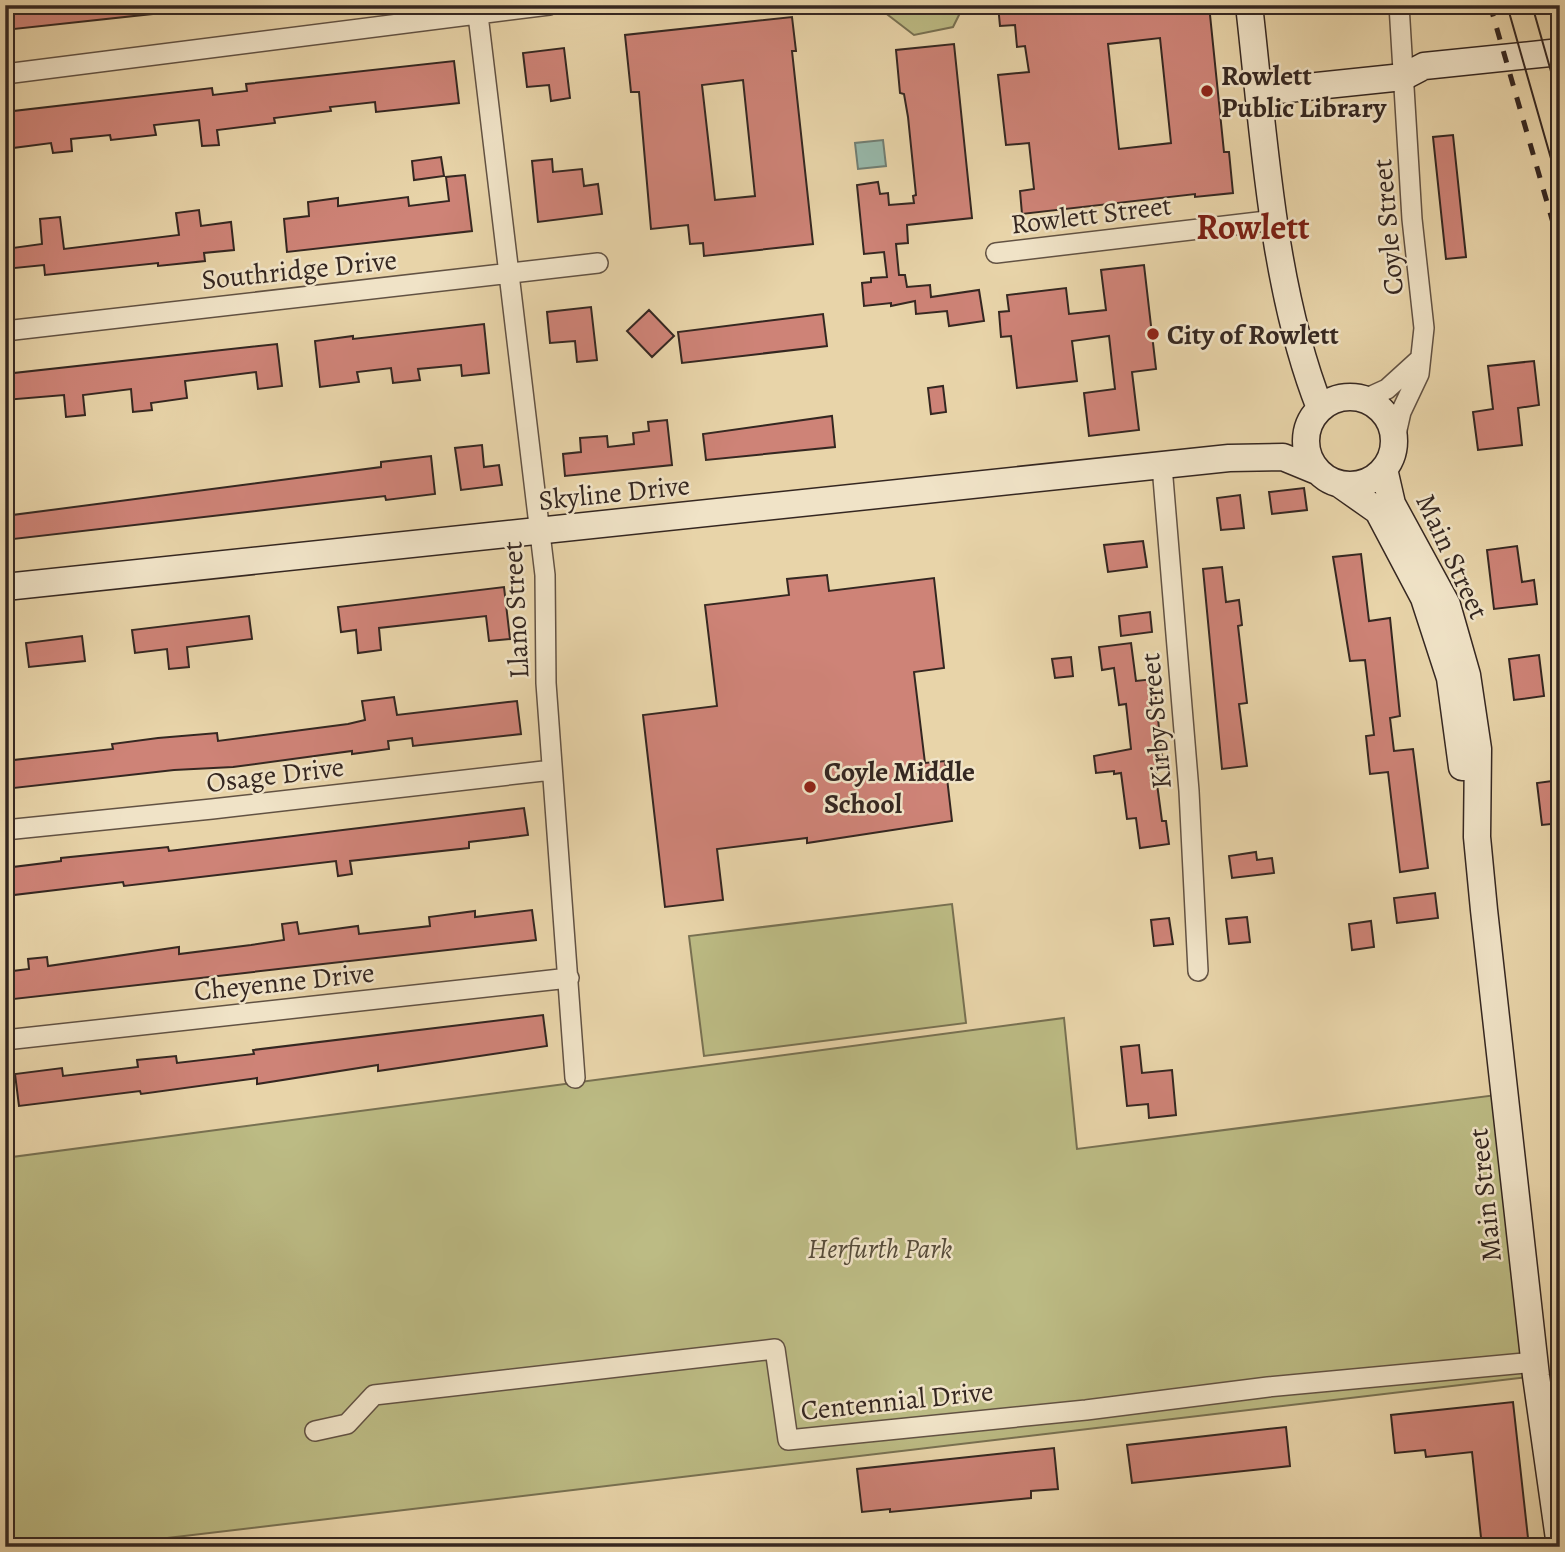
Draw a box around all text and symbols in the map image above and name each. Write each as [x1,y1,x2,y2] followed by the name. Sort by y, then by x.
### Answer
[1221,57,1387,127] place label: Rowlett Public Library
[1199,83,1215,99] marker: Rowlett Public Library
[1363,157,1413,297] street label: Coyle Street
[1009,186,1174,244] street label: Rowlett Street
[1196,203,1310,251] district label: Rowlett
[200,241,399,299] street label: Southridge Drive
[1167,316,1339,354] place label: City of Rowlett
[1145,326,1161,342] marker: City of Rowlett
[537,466,692,520] street label: Skyline Drive
[1407,488,1498,625] street label: Main Street
[493,540,539,680] street label: Llano Street
[1131,651,1181,791] street label: Kirby Street
[204,748,346,802] street label: Osage Drive
[824,753,975,823] place label: Coyle Middle School
[802,779,818,795] marker: Coyle Middle School
[192,954,376,1010] street label: Cheyenne Drive
[1459,1126,1511,1264] street label: Main Street
[808,1230,953,1268] park label: Herfurth Park
[799,1372,995,1430] street label: Centennial Drive

